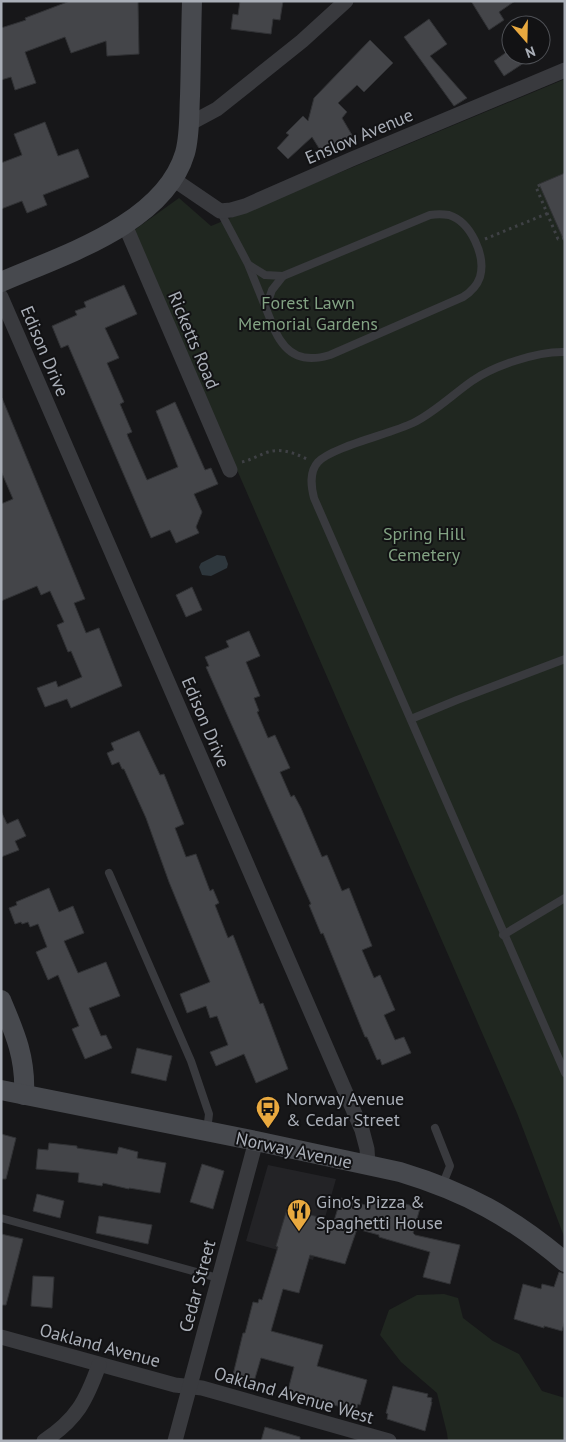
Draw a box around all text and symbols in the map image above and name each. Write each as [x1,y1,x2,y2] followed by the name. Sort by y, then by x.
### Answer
[501,15,551,65] north arrow
[523,42,538,62] text: N
[302,103,416,169] street label: Enslow Avenue
[163,288,225,392] street label: Ricketts Road
[238,291,378,335] park label: Forest Lawn Memorial Gardens
[16,302,74,400] street label: Edison Drive
[383,522,466,566] park label: Spring Hill Cemetery
[177,673,235,771] street label: Edison Drive
[286,1087,404,1131] place label: Norway Avenue & Cedar Street
[255,1095,281,1129] bus stop icon: Norway Avenue & Cedar Street
[234,1126,354,1174] street label: Norway Avenue
[316,1190,443,1234] place label: Gino's Pizza & Spaghetti House
[286,1198,312,1232] restaurant icon: Gino's Pizza & Spaghetti House
[174,1237,220,1335] street label: Cedar Street
[37,1318,163,1372] street label: Oakland Avenue
[211,1361,377,1429] street label: Oakland Avenue West

